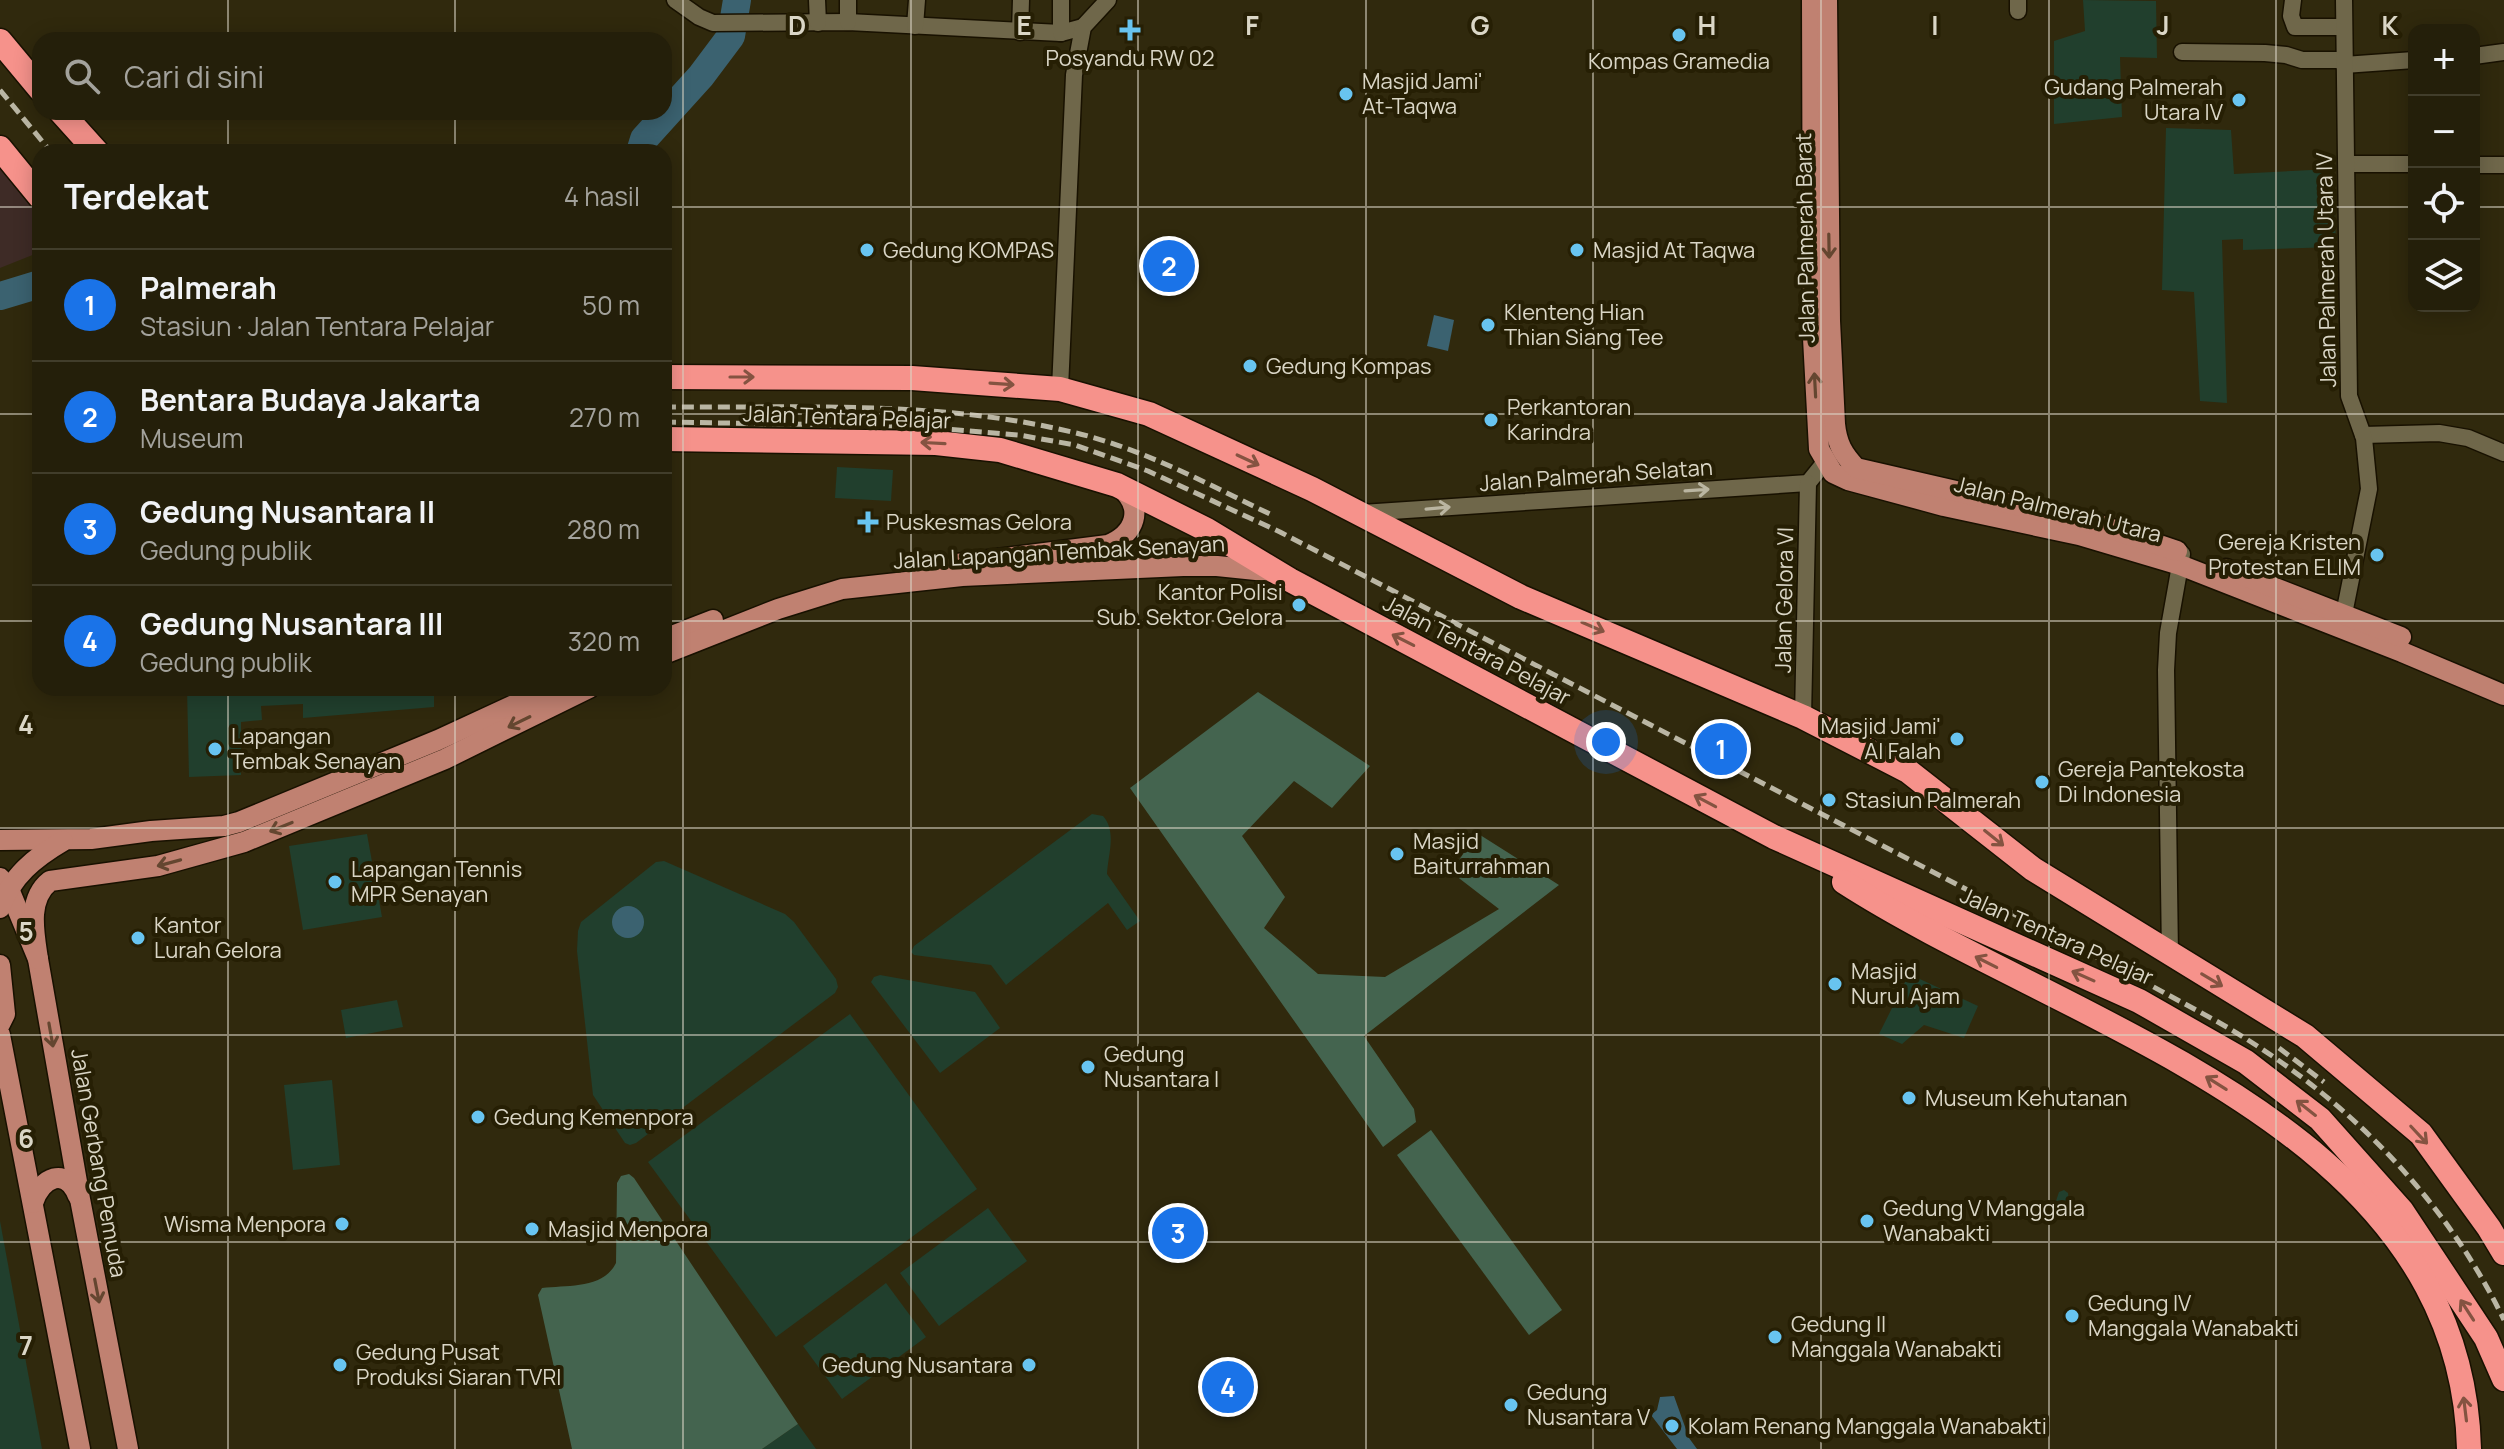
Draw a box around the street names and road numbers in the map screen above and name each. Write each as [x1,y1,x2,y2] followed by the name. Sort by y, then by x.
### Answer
[1788,132,1822,343] street label: Jalan Palmerah Barat
[2309,152,2343,388] street label: Jalan Palmerah Utara IV
[742,398,952,436] street label: Jalan Tentara Pelajar
[1478,452,1714,498] street label: Jalan Palmerah Selatan
[1951,469,2165,549] street label: Jalan Palmerah Utara
[1768,527,1800,673] street label: Jalan Gelora VI
[892,528,1226,576] street label: Jalan Lapangan Tembak Senayan
[1378,588,1576,712] street label: Jalan Tentara Pelajar
[1956,880,2158,992] street label: Jalan Tentara Pelajar
[64,1046,134,1280] street label: Jalan Gerbang Pemuda

